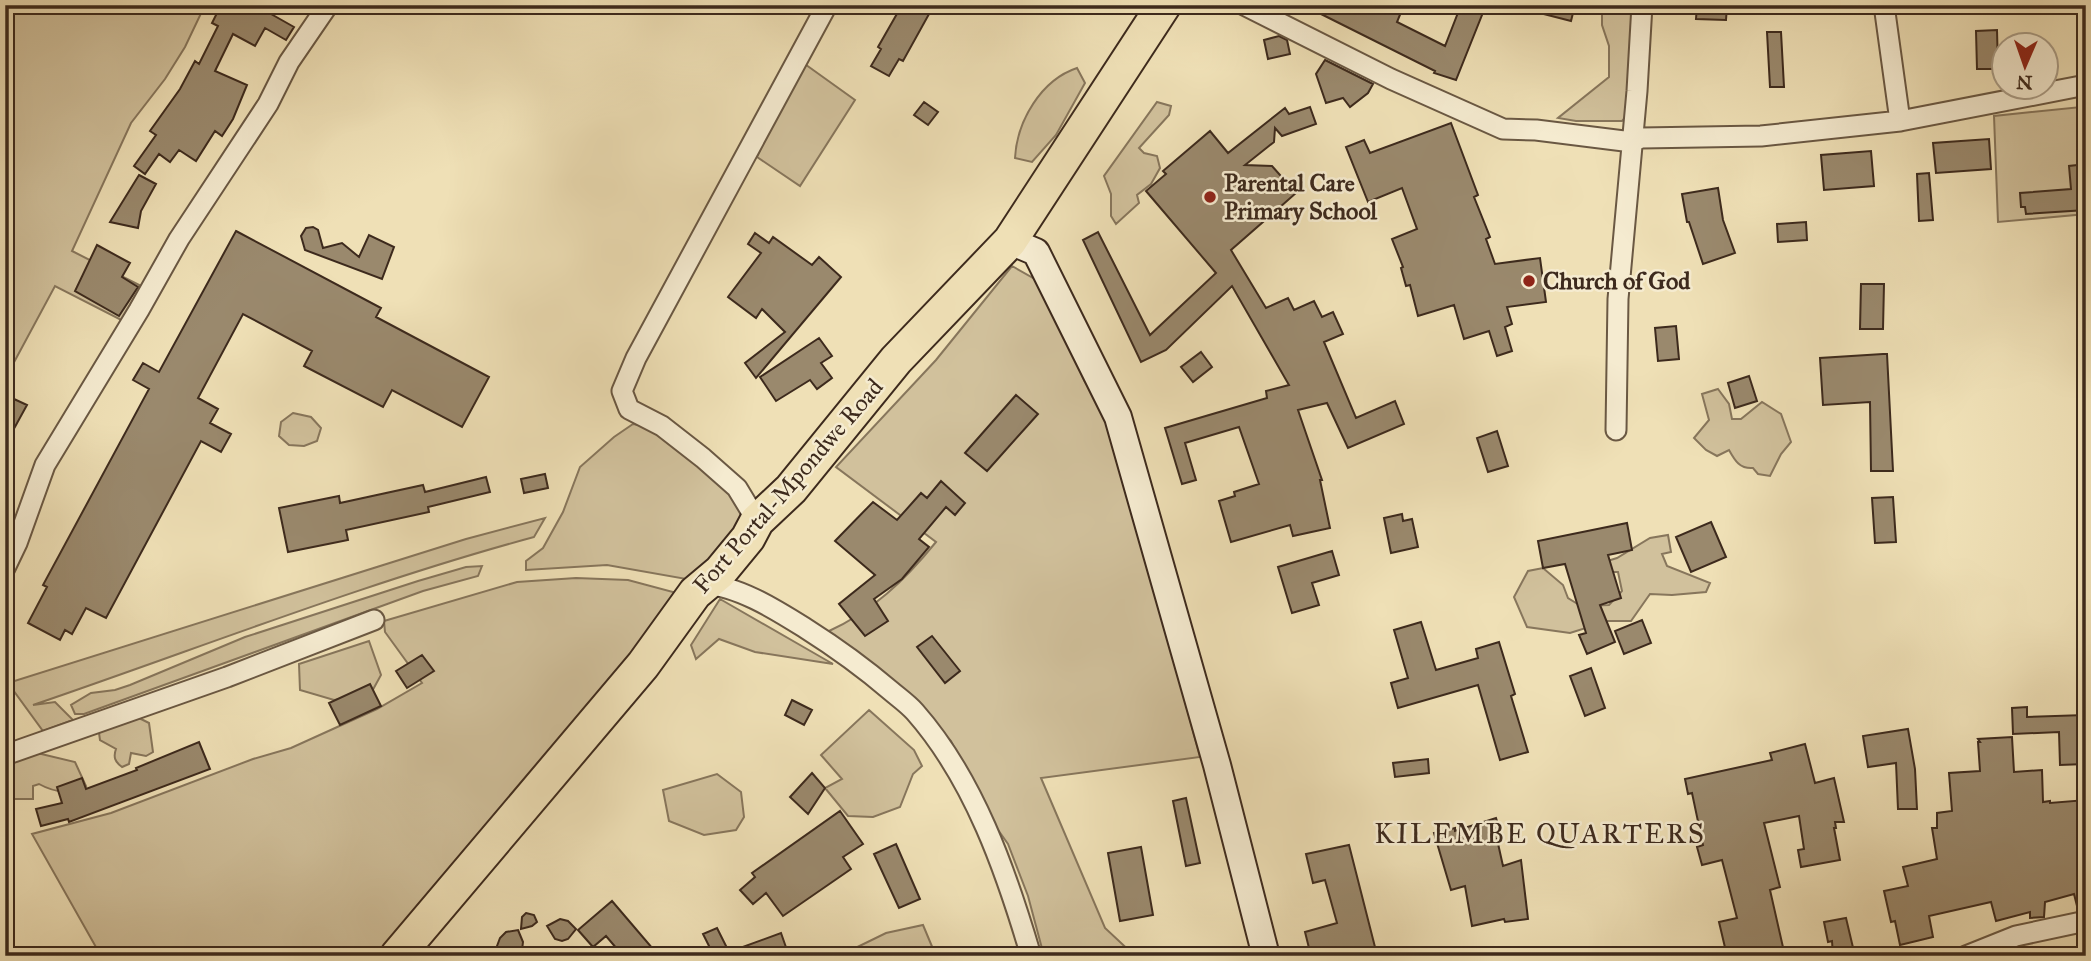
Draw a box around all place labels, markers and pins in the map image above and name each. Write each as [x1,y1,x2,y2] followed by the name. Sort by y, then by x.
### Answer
[1224,168,1378,226] place label: Parental Care Primary School
[1202,189,1218,205] marker: Parental Care Primary School
[1543,266,1691,296] place label: Church of God
[1521,273,1537,289] marker: Church of God

